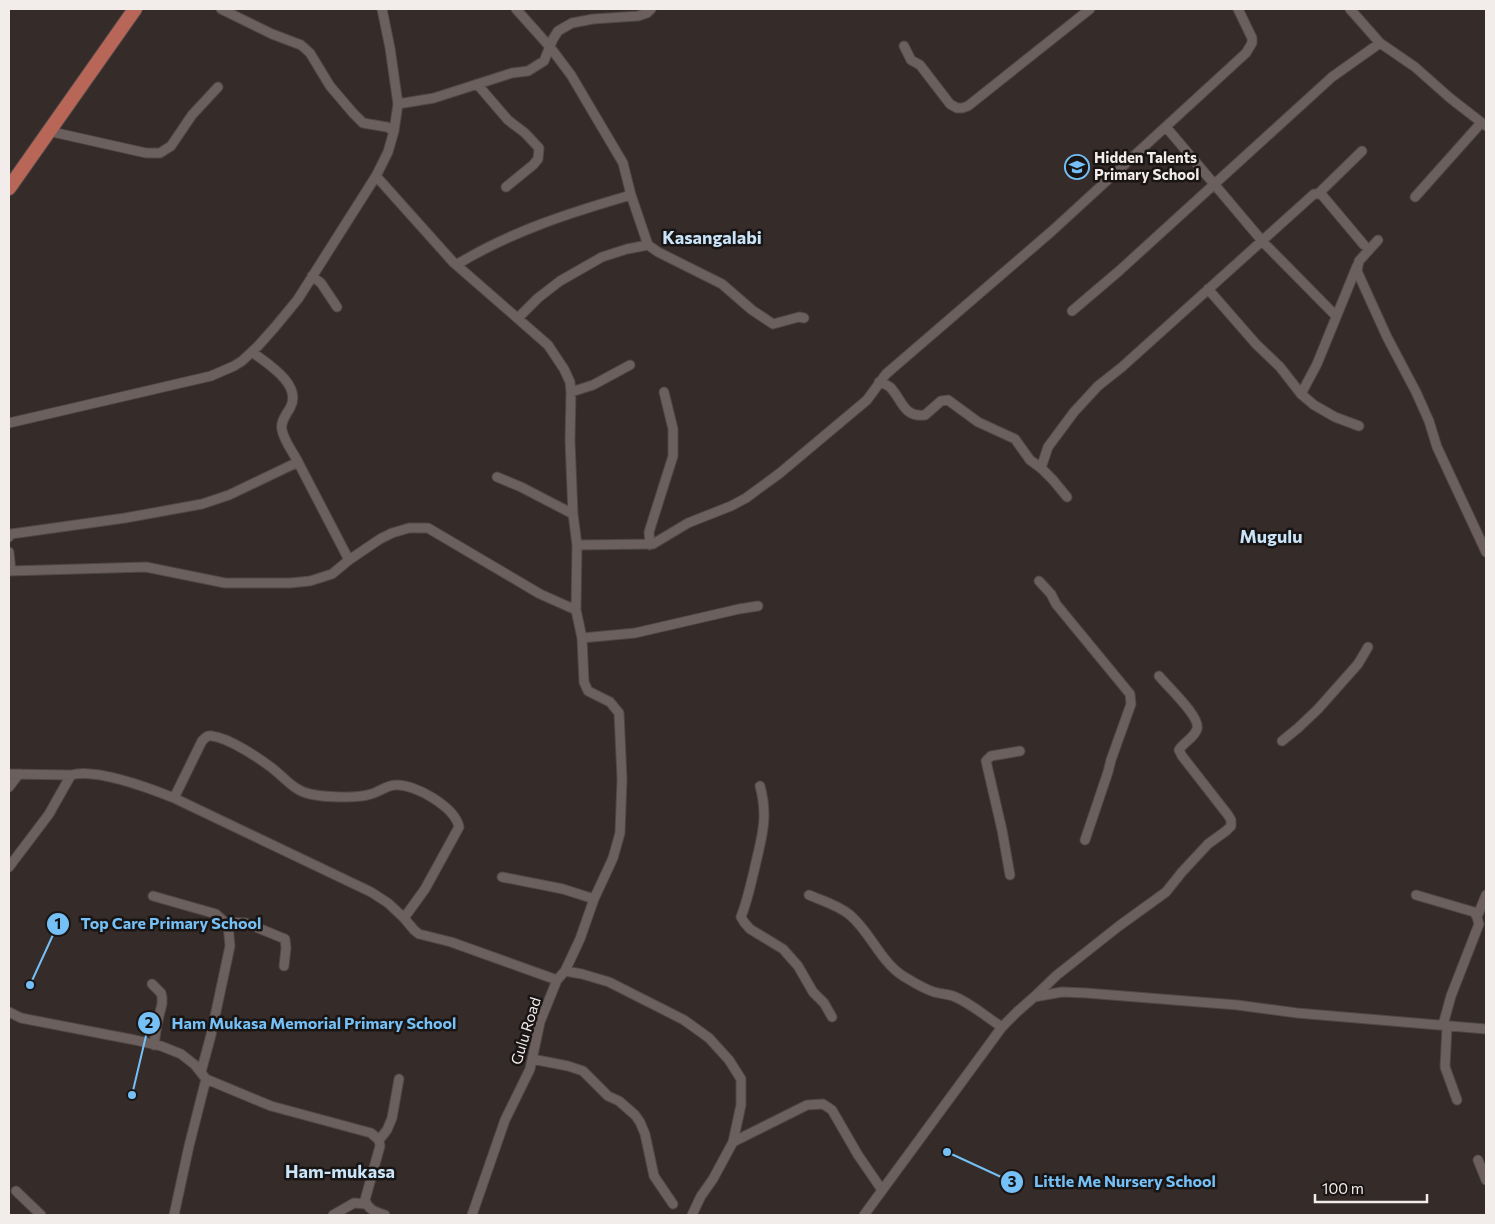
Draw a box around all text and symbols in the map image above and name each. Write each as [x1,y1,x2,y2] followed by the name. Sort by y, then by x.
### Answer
[1094,148,1199,183] place label: Hidden Talents Primary School
[1064,154,1090,180] school or university icon: Hidden Talents Primary School
[662,226,762,248] district label: Kasangalabi
[1240,525,1302,547] district label: Mugulu
[46,908,271,939] callout: Top Care Primary School
[81,913,261,932] text: Top Care Primary School
[55,914,61,932] text: 1
[506,995,544,1067] street label: Gulu Road
[137,1008,467,1039] callout: Ham Mukasa Memorial Primary School
[145,1013,153,1031] text: 2
[172,1013,456,1032] text: Ham Mukasa Memorial Primary School
[285,1160,395,1182] district label: Ham-mukasa
[1000,1166,1226,1197] callout: Little Me Nursery School
[1034,1171,1216,1190] text: Little Me Nursery School
[1008,1172,1017,1190] text: 3
[1315,1172,1428,1204] scale bar
[1322,1179,1364,1197] text: 100 m

